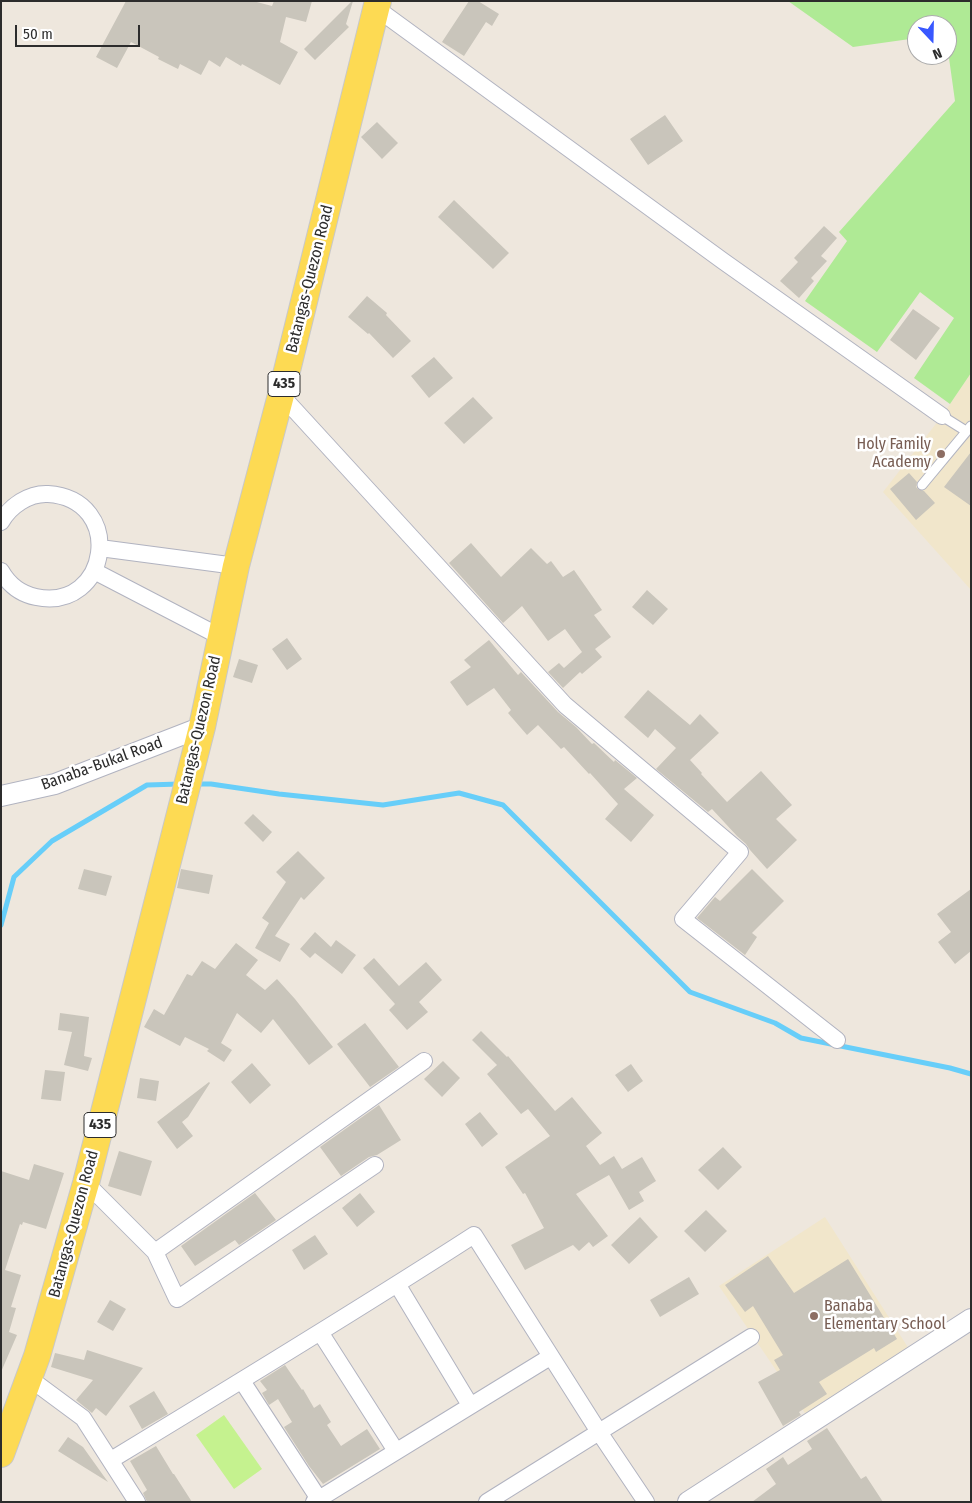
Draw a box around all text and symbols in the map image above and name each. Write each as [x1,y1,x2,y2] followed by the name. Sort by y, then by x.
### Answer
[18,15,142,47] scale bar
[907,15,957,65] north arrow
[23,25,53,43] text: 50 m
[930,44,944,63] text: N
[282,203,338,355] street label: Batangas-Quezon Road
[268,372,300,396] road number: 435
[857,435,931,473] place label: Holy Family Academy
[935,448,947,460] marker: Holy Family Academy
[173,654,225,806] street label: Batangas-Quezon Road
[39,733,165,795] street label: Banaba-Bukal Road
[84,1112,116,1138] road number: 435
[45,1148,103,1300] street label: Batangas-Quezon Road
[824,1297,946,1335] place label: Banaba Elementary School
[808,1310,820,1322] marker: Banaba Elementary School

